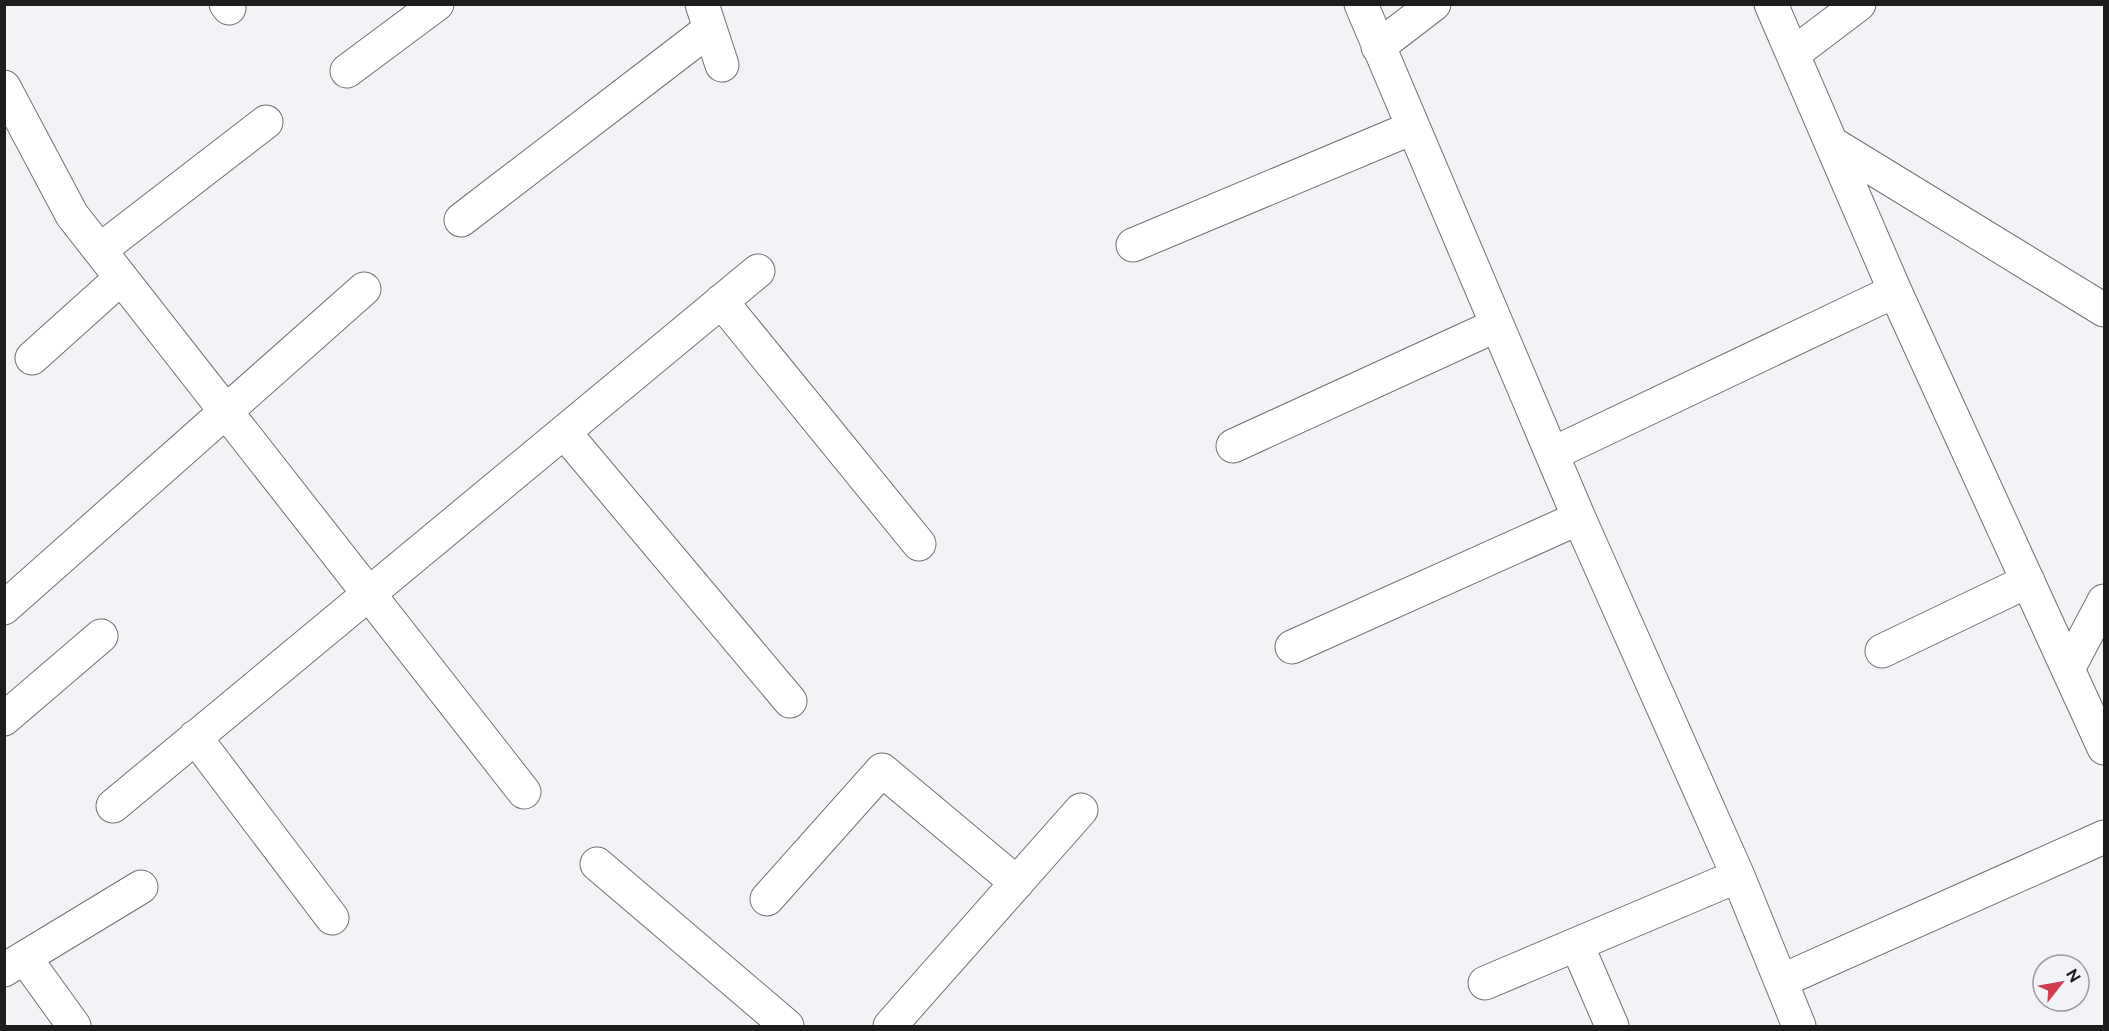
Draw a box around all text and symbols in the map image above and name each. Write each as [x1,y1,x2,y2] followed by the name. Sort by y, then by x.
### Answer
[2031,953,2091,1013] north arrow
[2062,965,2085,986] text: N

